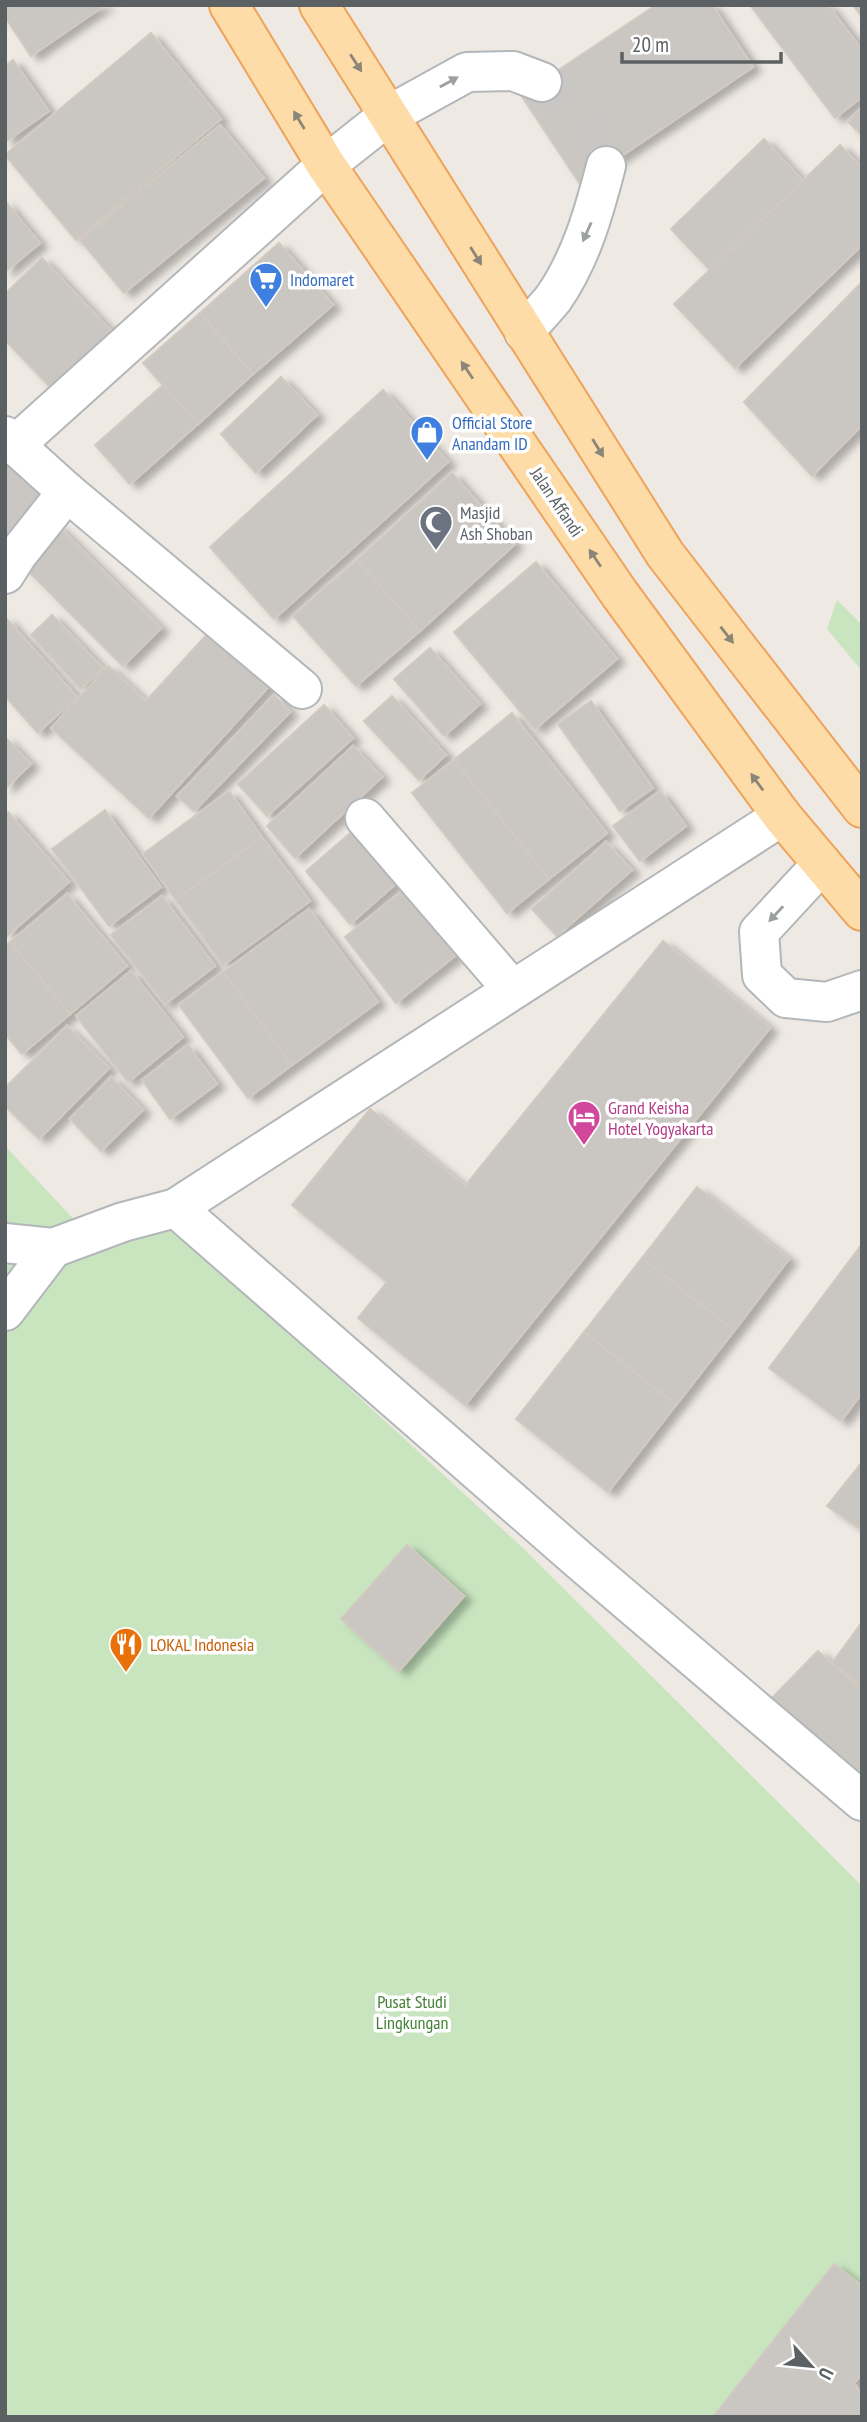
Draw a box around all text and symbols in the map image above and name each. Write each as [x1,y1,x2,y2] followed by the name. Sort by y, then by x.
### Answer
[622,21,781,65] scale bar
[632,31,669,58] text: 20 m
[349,53,362,72] one-way arrow
[439,76,458,88] one-way arrow
[293,111,305,130] one-way arrow
[581,221,592,242] one-way arrow
[470,246,483,265] one-way arrow
[247,260,285,309] supermarket icon: Indomaret
[290,268,354,291] place label: Indomaret
[460,361,474,379] one-way arrow
[452,411,533,455] place label: Official Store Anandam ID
[408,413,446,462] shop icon: Official Store Anandam ID
[591,438,604,458] one-way arrow
[525,462,589,541] street label: Jalan Affandi
[460,501,533,545] place label: Masjid Ash Shoban
[417,503,455,552] mosque icon: Masjid Ash Shoban
[588,549,602,567] one-way arrow
[720,625,735,643] one-way arrow
[750,773,764,791] one-way arrow
[768,905,784,923] one-way arrow
[608,1096,713,1140] place label: Grand Keisha Hotel Yogyakarta
[565,1098,603,1147] hotel icon: Grand Keisha Hotel Yogyakarta
[107,1625,145,1674] restaurant icon: LOKAL Indonesia
[150,1633,254,1656] place label: LOKAL Indonesia
[376,1990,448,2034] park label: Pusat Studi Lingkungan
[776,2331,846,2401] north arrow
[813,2364,839,2384] text: U

